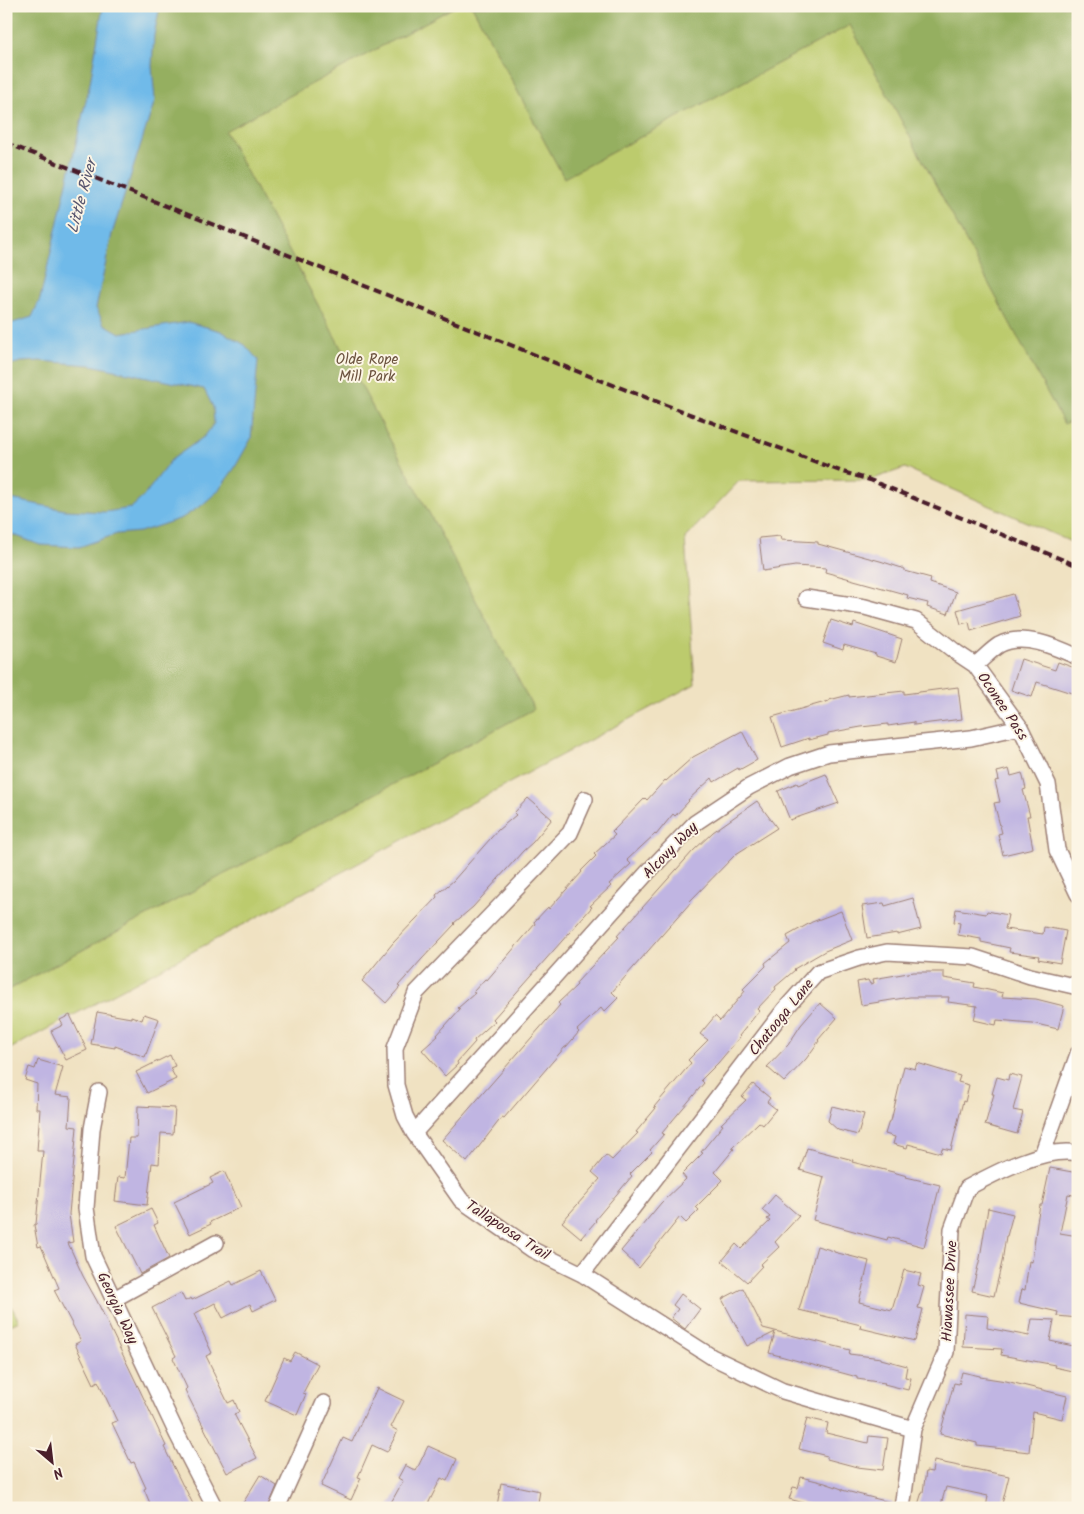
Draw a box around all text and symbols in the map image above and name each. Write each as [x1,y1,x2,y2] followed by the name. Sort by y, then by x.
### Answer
[61,153,105,236] water label: Little River
[336,348,399,389] park label: Olde Rope Mill Park
[970,667,1034,746] street label: Oconee Pass
[637,816,705,885] street label: Alcovy Way
[743,974,821,1062] street label: Chatooga Lane
[460,1194,555,1267] street label: Tallapoosa Trail
[935,1240,965,1342] street label: Hiawassee Drive
[90,1268,145,1349] street label: Georgia Way
[28,1436,78,1486] north arrow
[48,1461,67,1484] text: N

